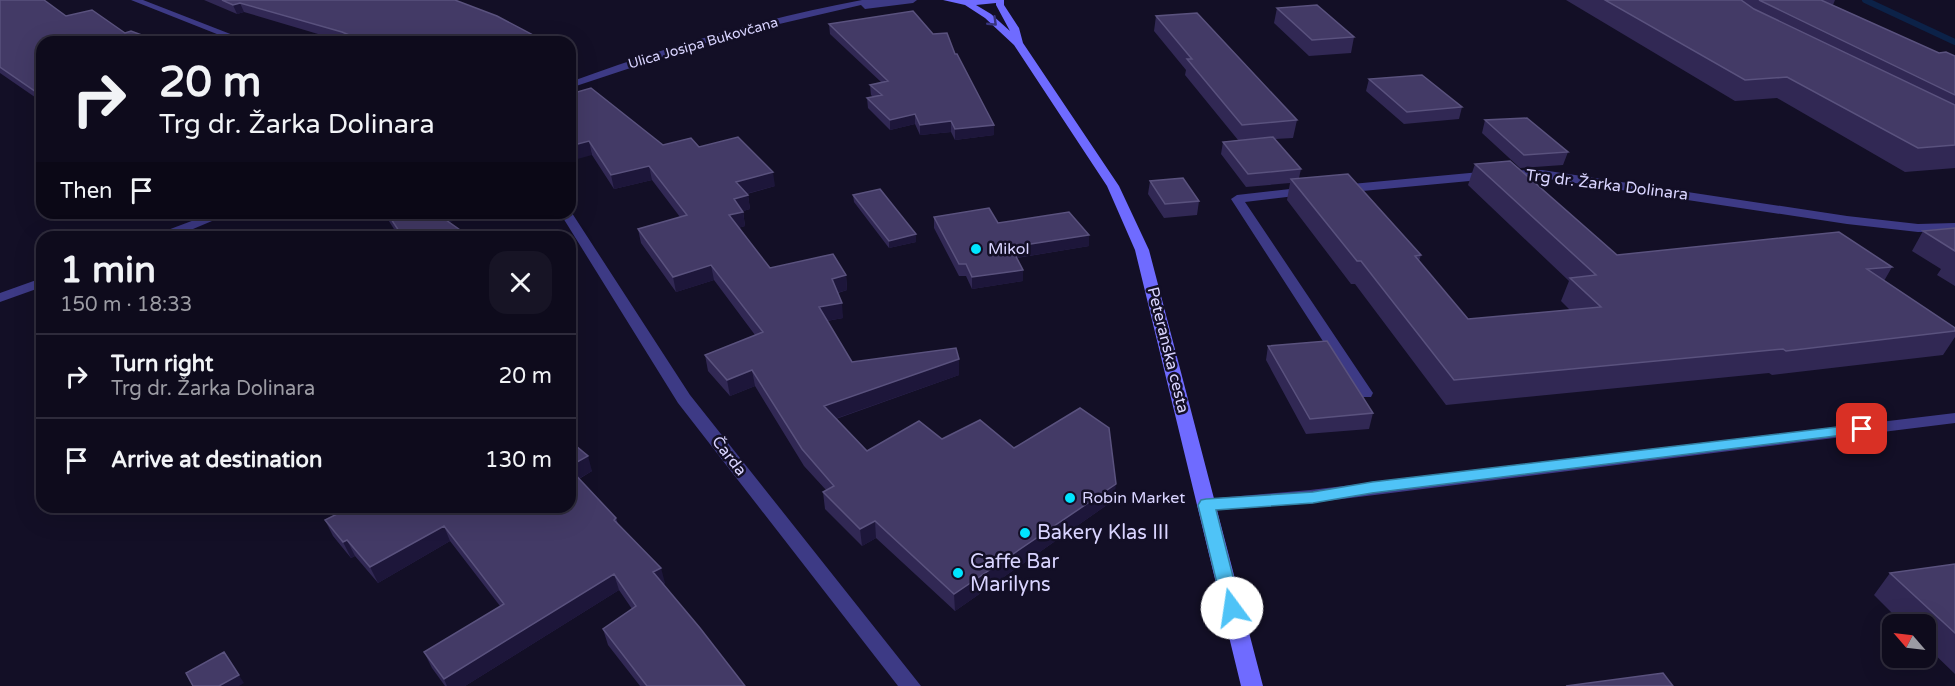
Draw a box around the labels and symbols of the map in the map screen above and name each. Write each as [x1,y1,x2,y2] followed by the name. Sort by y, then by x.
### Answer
[626,13,780,73] street label: Ulica Josipa Bukovčana
[986,14,997,25] one-way arrow
[1525,165,1689,205] street label: Trg dr. Žarka Dolinara
[988,239,1030,259] place label: Mikol
[969,242,983,256] marker: Mikol
[1143,285,1193,415] street label: Peteranska cesta
[1836,403,1887,454] pin
[707,432,751,480] street label: Čarda
[1082,488,1185,508] place label: Robin Market
[1063,491,1077,505] marker: Robin Market
[1037,521,1169,545] place label: Bakery Klas III
[1018,526,1032,540] marker: Bakery Klas III
[970,550,1059,597] place label: Caffe Bar Marilyns
[951,566,965,580] marker: Caffe Bar Marilyns
[1200,576,1264,640] position arrow
[1882,614,1936,668] north arrow

